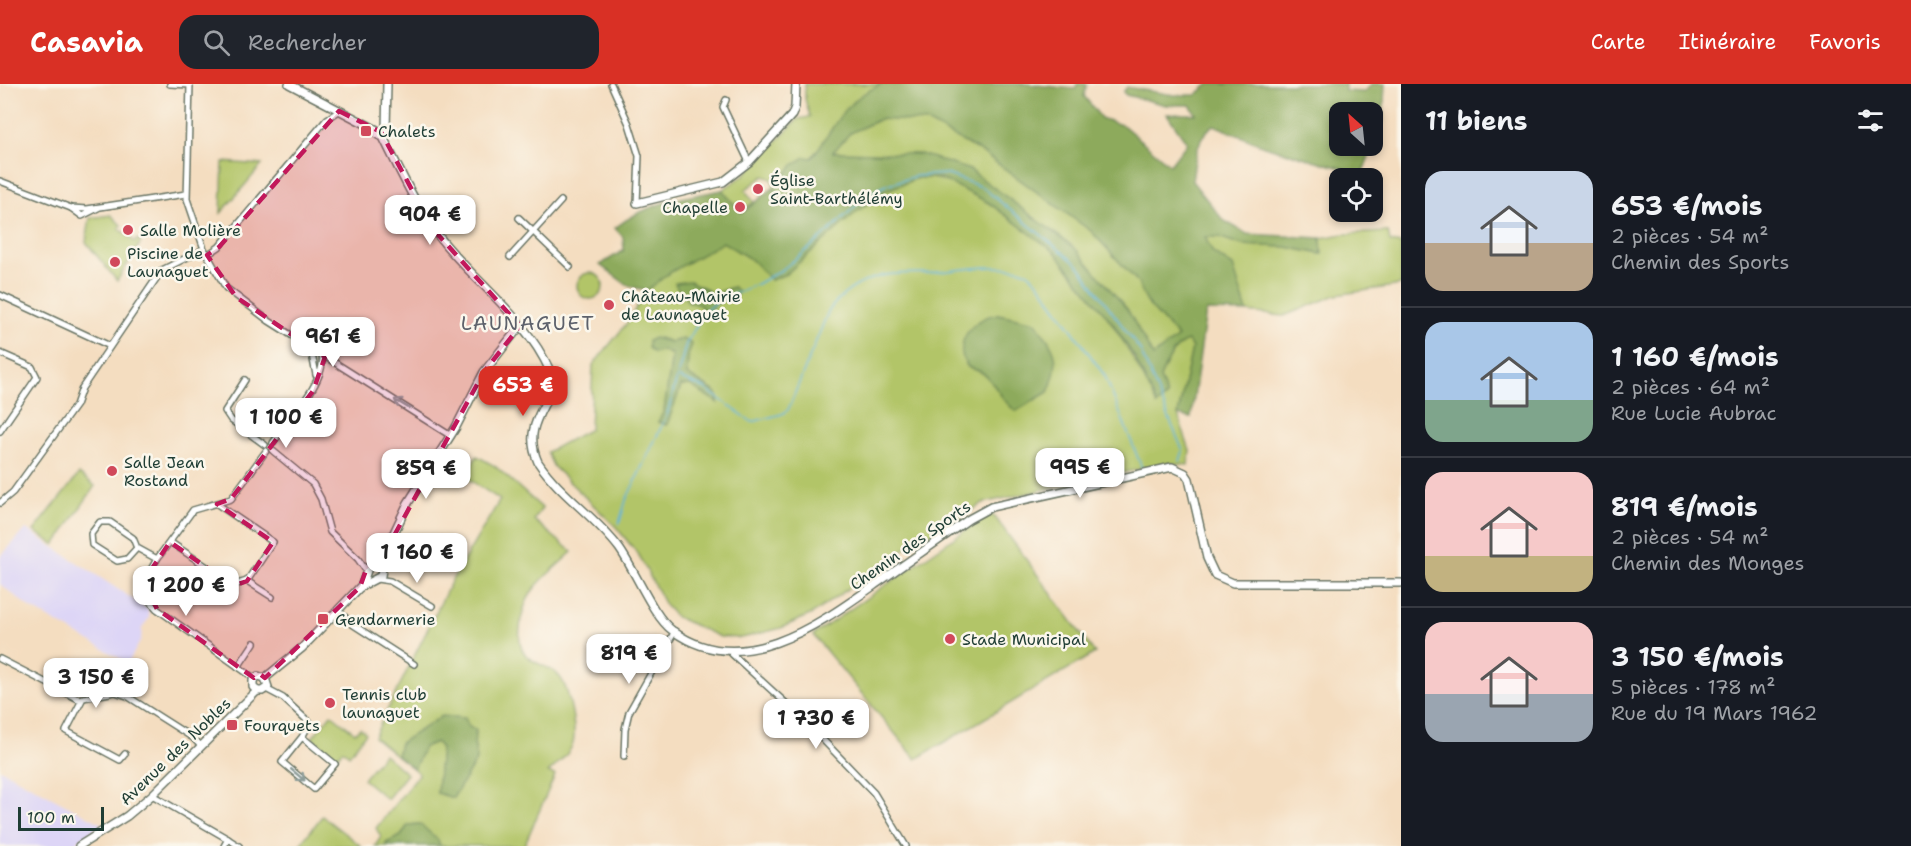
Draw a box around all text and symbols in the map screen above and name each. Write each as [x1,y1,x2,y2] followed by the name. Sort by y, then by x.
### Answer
[179,15,599,69] search box
[30,23,143,61] text: Casavia
[200,26,233,59] icon: search
[248,28,367,57] text: Rechercher
[1591,28,1646,56] text: Carte
[1679,28,1776,56] text: Itinéraire
[1809,28,1881,56] text: Favoris
[1329,102,1383,156] north arrow
[1329,102,1383,222] map controls
[1425,103,1528,138] text: 11 biens
[1854,104,1887,137] icon: filters
[378,121,436,142] place label: Chalets
[359,124,373,138] marker: Chalets
[1329,168,1383,222] button: locate
[770,170,903,209] place label: Église Saint-Barthélémy
[751,182,765,196] marker: Église Saint-Barthélémy
[1611,188,1762,223] text: 653 €/mois
[388,195,472,246] pin: 904 €
[1473,195,1545,267] icon: home
[662,197,728,218] place label: Chapelle
[733,200,747,214] marker: Chapelle
[399,201,461,227] text: 904 €
[140,220,241,241] place label: Salle Molière
[121,223,135,237] marker: Salle Molière
[1611,223,1768,249] text: 2 pièces · 54 m²
[127,243,209,282] place label: Piscine de Launaguet
[1611,249,1789,275] text: Chemin des Sports
[108,255,122,269] marker: Piscine de Launaguet
[621,286,741,325] place label: Château-Mairie de Launaguet
[602,298,616,312] marker: Château-Mairie de Launaguet
[461,310,595,336] district label: LAUNAGUET
[291,317,375,368] pin: 961 €
[305,323,361,349] text: 961 €
[1611,339,1779,374] text: 1 160 €/mois
[1473,346,1545,418] icon: home
[481,366,565,417] pin: 653 €
[493,372,553,398] text: 653 €
[1611,374,1770,400] text: 2 pièces · 64 m²
[231,398,341,449] pin: 1 100 €
[394,398,411,410] one-way arrow
[1611,400,1777,426] text: Rue Lucie Aubrac
[249,404,323,430] text: 1 100 €
[1038,448,1122,499] pin: 995 €
[384,449,468,500] pin: 859 €
[124,452,205,491] place label: Salle Jean Rostand
[1049,454,1111,480] text: 995 €
[396,455,456,481] text: 859 €
[105,464,119,478] marker: Salle Jean Rostand
[1611,489,1758,524] text: 819 €/mois
[846,496,975,595] street label: Chemin des Sports
[1473,496,1545,568] icon: home
[1611,524,1768,550] text: 2 pièces · 54 m²
[362,533,472,584] pin: 1 160 €
[380,539,454,565] text: 1 160 €
[1611,550,1804,576] text: Chemin des Monges
[131,566,241,617] pin: 1 200 €
[147,572,225,598] text: 1 200 €
[335,609,435,630] place label: Gendarmerie
[316,612,330,626] marker: Gendarmerie
[962,629,1086,650] place label: Stade Municipal
[943,632,957,646] marker: Stade Municipal
[587,634,671,685] pin: 819 €
[1611,639,1784,674] text: 3 150 €/mois
[600,640,658,666] text: 819 €
[1473,646,1545,718] icon: home
[41,658,151,709] pin: 3 150 €
[57,664,135,690] text: 3 150 €
[1611,674,1775,700] text: 5 pièces · 178 m²
[342,684,427,723] place label: Tennis club launaguet
[115,693,235,810] street label: Avenue des Nobles
[323,696,337,710] marker: Tennis club launaguet
[761,699,871,750] pin: 1 730 €
[1611,700,1818,726] text: Rue du 19 Mars 1962
[777,705,855,731] text: 1 730 €
[244,715,320,736] place label: Fourquets
[225,718,239,732] marker: Fourquets
[290,769,306,782] one-way arrow
[18,804,104,832] scale bar
[27,807,75,828] text: 100 m

